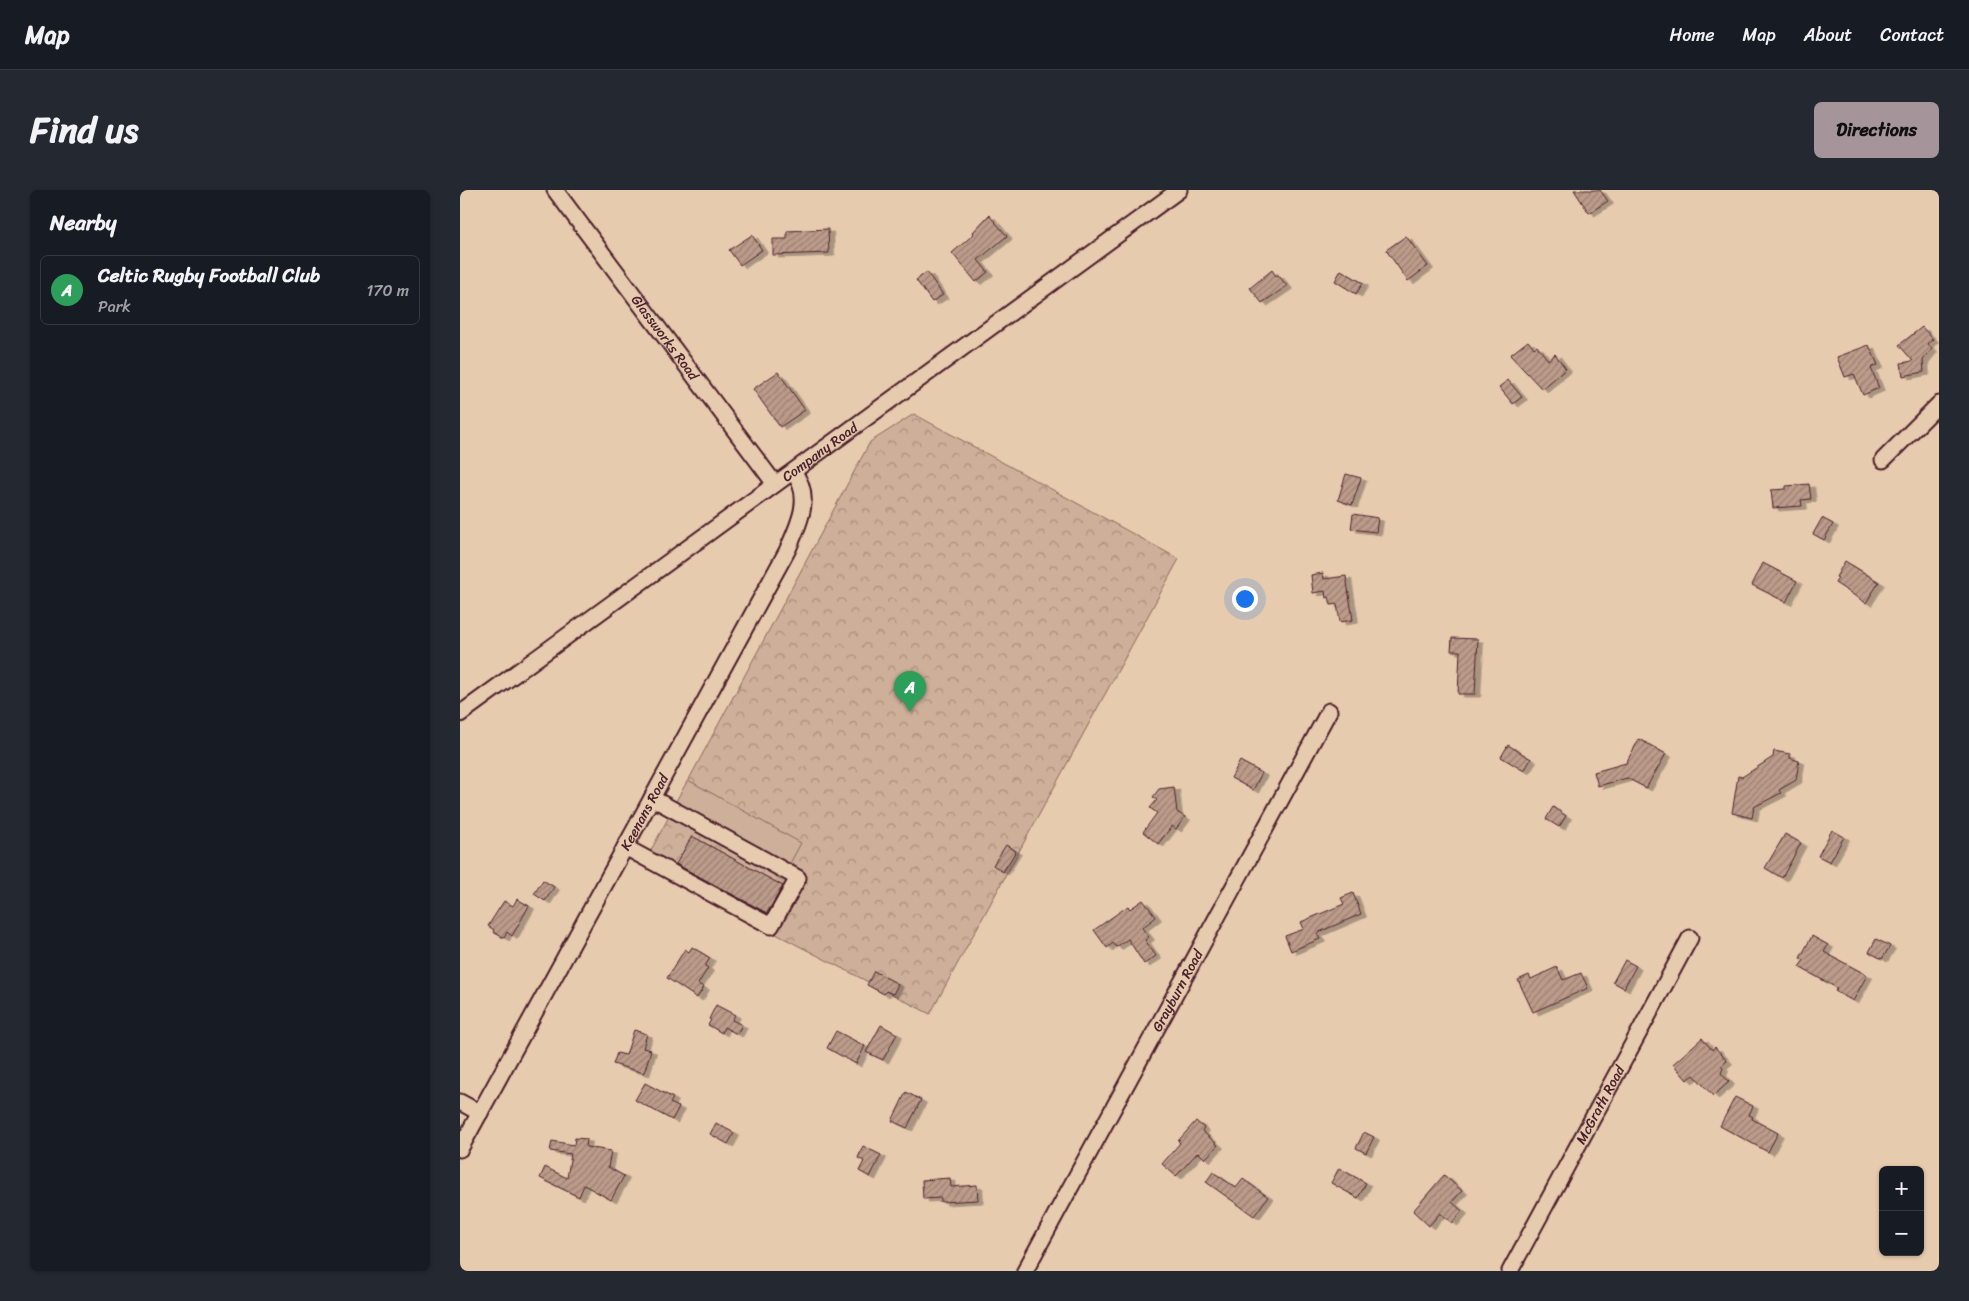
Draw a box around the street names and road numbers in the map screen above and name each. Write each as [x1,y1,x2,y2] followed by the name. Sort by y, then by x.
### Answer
[625,289,707,387] street label: Glassworks Road
[776,415,864,488] street label: Company Road
[613,768,676,855] street label: Keenans Road
[1145,943,1211,1036] street label: Grayburn Road
[1568,1059,1632,1149] street label: McGrath Road

